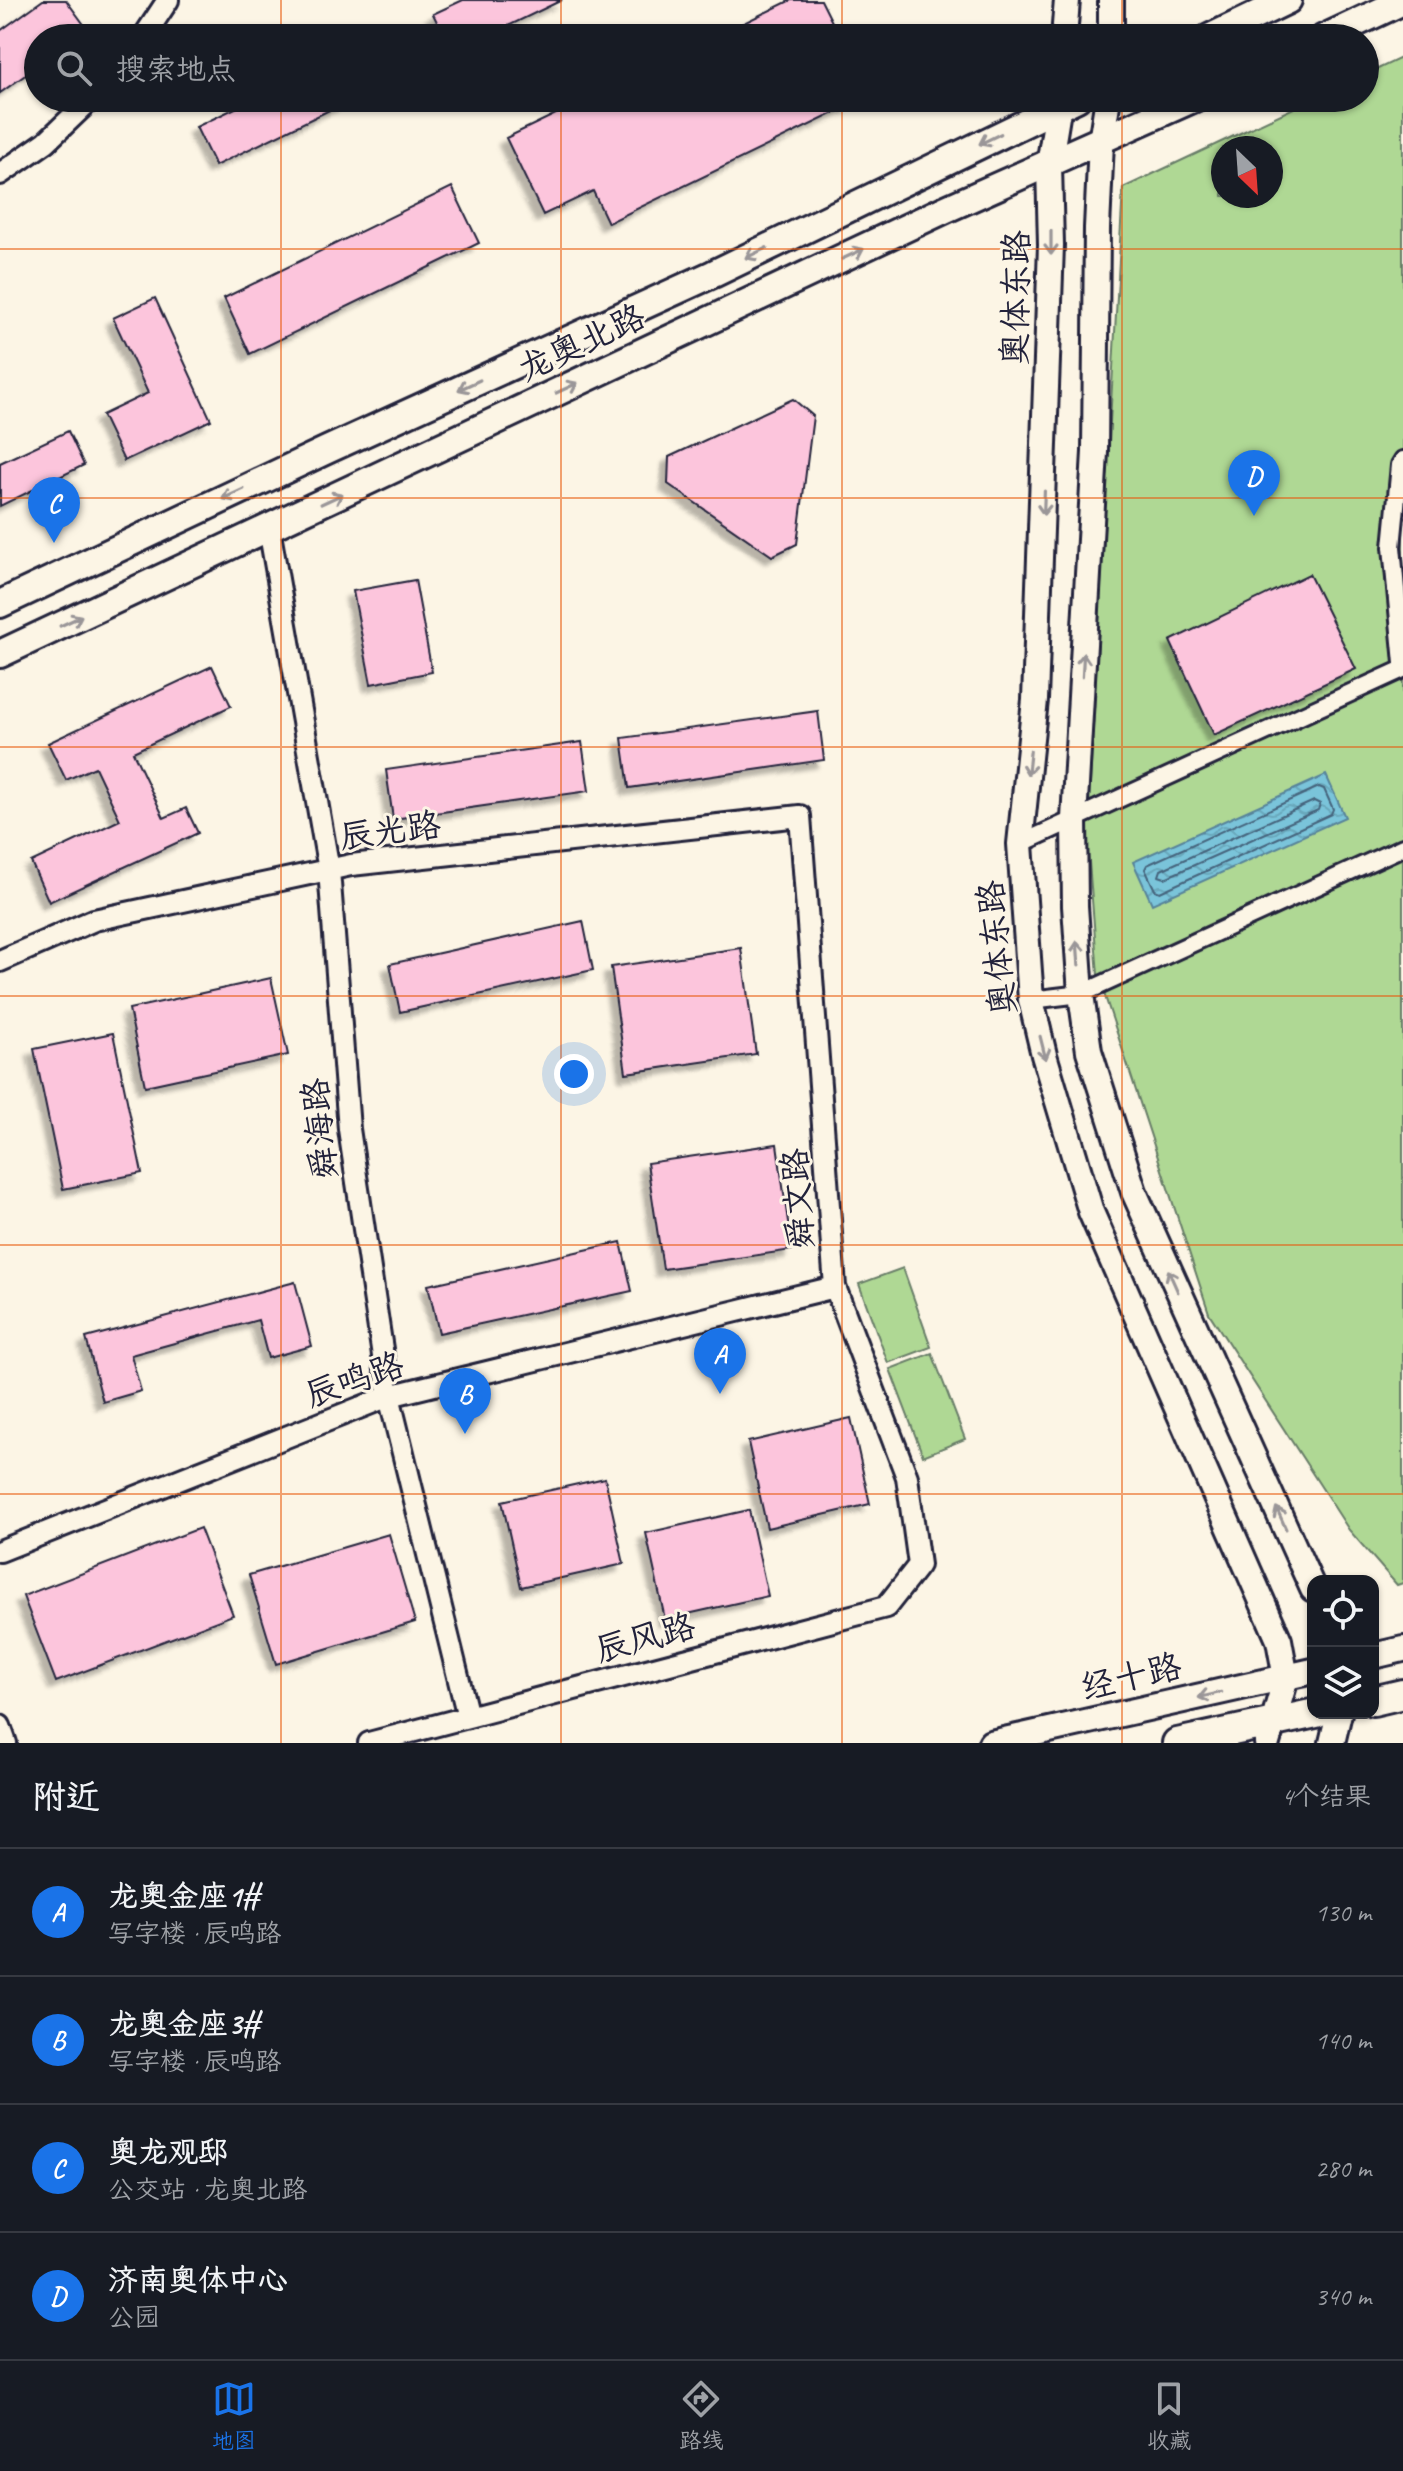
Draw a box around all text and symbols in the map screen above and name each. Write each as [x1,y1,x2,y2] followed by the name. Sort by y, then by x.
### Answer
[24,24,1379,112] search box
[52,46,96,90] icon: search
[116,50,236,88] text: 搜索地点
[978,131,1002,147] one-way arrow
[1211,136,1283,208] north arrow
[1043,229,1059,256] one-way arrow
[993,230,1038,366] street label: 奥体东路
[744,245,768,261] one-way arrow
[840,246,864,261] one-way arrow
[510,294,652,391] street label: 龙奥北路
[457,378,481,393] one-way arrow
[555,380,579,395] one-way arrow
[1228,450,1280,516] pin: D
[28,477,80,543] pin: C
[221,487,245,502] one-way arrow
[1036,489,1051,516] one-way arrow
[319,491,343,506] one-way arrow
[58,613,82,628] one-way arrow
[1076,652,1091,679] one-way arrow
[1021,749,1036,775] one-way arrow
[337,803,443,858] street label: 辰光路
[968,878,1025,1018] street label: 奥体东路
[1070,940,1085,967] one-way arrow
[1036,1035,1051,1061] one-way arrow
[554,1054,594,1094] your location
[293,1076,346,1182] street label: 舜海路
[772,1147,823,1251] street label: 舜文路
[1165,1270,1180,1294] one-way arrow
[694,1328,746,1394] pin: A
[299,1343,409,1416] street label: 辰鸣路
[439,1368,491,1434] pin: B
[1273,1506,1288,1530] one-way arrow
[1307,1575,1379,1719] map controls
[1307,1575,1379,1647] button: locate
[590,1604,700,1671] street label: 辰风路
[1077,1644,1186,1709] street label: 经十路
[1307,1647,1379,1719] button: layers
[1198,1688,1223,1703] one-way arrow
[32,1775,100,1818] text: 附近
[1281,1780,1371,1813] text: 4个结果
[108,1877,258,1915] text: 龙奥金座1#
[51,1896,65,1929] text: A
[1315,1896,1371,1929] text: 130 m
[108,1917,281,1950] text: 写字楼 · 辰鸣路
[108,2005,258,2043] text: 龙奥金座3#
[51,2024,65,2057] text: B
[1315,2024,1371,2057] text: 140 m
[108,2045,281,2078] text: 写字楼 · 辰鸣路
[108,2133,228,2171] text: 奥龙观邸
[52,2152,64,2185] text: C
[1315,2152,1371,2185] text: 280 m
[108,2173,307,2206] text: 公交站 · 龙奥北路
[108,2261,288,2299] text: 济南奥体中心
[50,2280,66,2313] text: D
[1315,2280,1371,2313] text: 340 m
[108,2301,160,2334] text: 公园
[212,2377,256,2455] tab: 地图
[679,2377,723,2455] tab: 路线
[1147,2377,1191,2455] tab: 收藏

